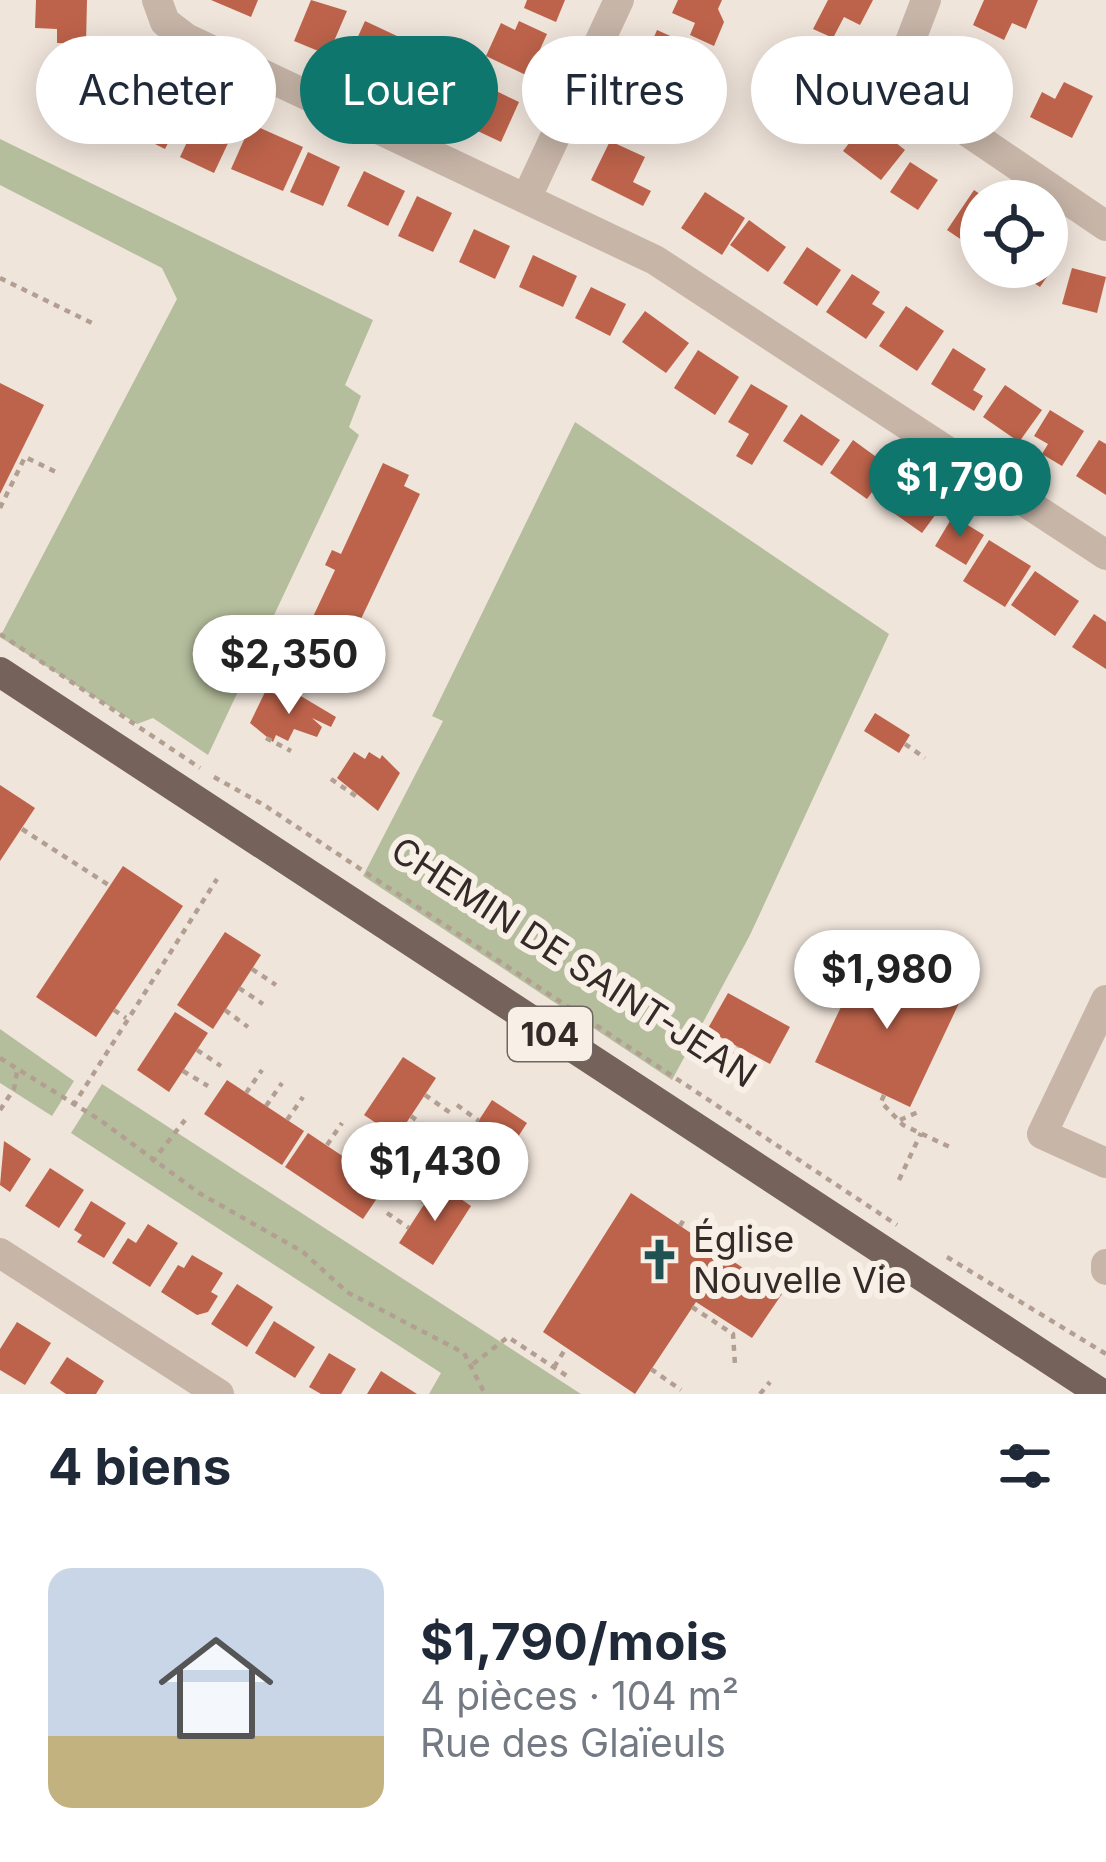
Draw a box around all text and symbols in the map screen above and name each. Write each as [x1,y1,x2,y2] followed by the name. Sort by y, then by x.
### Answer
[36,36,276,144] chip: Acheter
[300,36,498,144] chip: Louer
[522,36,727,144] chip: Filtres
[751,36,1013,144] chip: Nouveau
[960,180,1068,288] map controls
[960,180,1068,288] button: locate
[862,438,1058,540] pin: $1,790
[896,453,1024,500] text: $1,790
[191,615,387,717] pin: $2,350
[220,630,358,677] text: $2,350
[383,827,765,1097] street label: CHEMIN DE SAINT-JEAN
[789,930,985,1032] pin: $1,980
[821,945,953,992] text: $1,980
[508,1007,592,1061] road number: 104
[337,1122,533,1224] pin: $1,430
[368,1137,502,1184] text: $1,430
[693,1217,907,1302] place label: Église Nouvelle Vie
[636,1237,682,1283] church icon: Église Nouvelle Vie
[992,1433,1058,1499] icon: filters
[48,1436,231,1497] text: 4 biens
[420,1611,728,1672] text: $1,790/mois
[144,1616,288,1760] icon: home
[420,1672,739,1719] text: 4 pièces · 104 m²
[420,1719,726,1766] text: Rue des Glaïeuls

